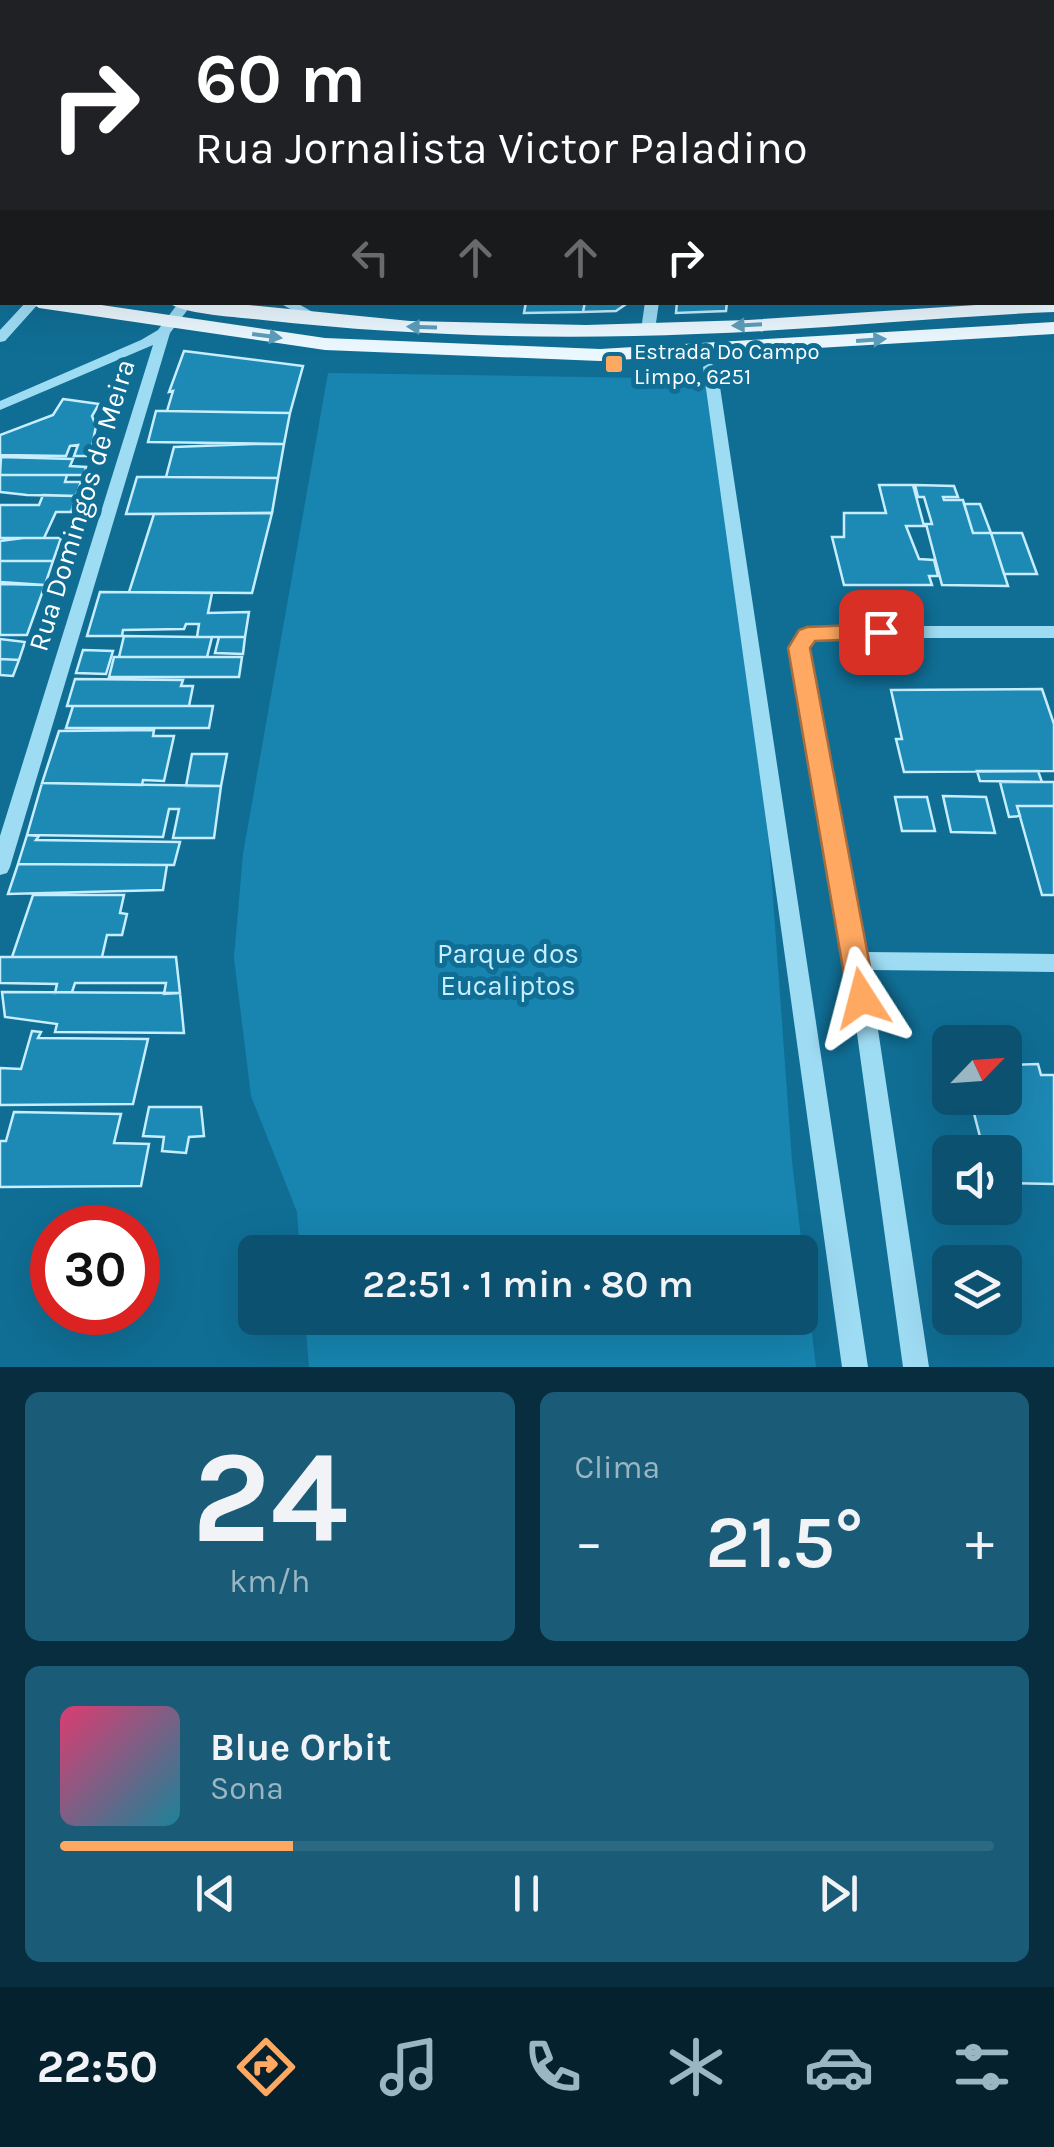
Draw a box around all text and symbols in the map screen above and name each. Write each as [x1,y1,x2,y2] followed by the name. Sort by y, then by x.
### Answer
[195,38,366,120] text: 60 m
[30,40,160,170] icon: right
[195,122,808,174] text: Rua Jornalista Victor Paladino
[343,230,398,285] icon: left
[448,230,503,285] icon: ahead
[553,230,608,285] icon: ahead
[658,230,713,285] icon: right
[731,317,763,333] one-way arrow
[406,319,438,335] one-way arrow
[252,328,283,344] one-way arrow
[855,331,887,347] one-way arrow
[634,339,819,390] place label: Estrada Do Campo Limpo, 6251
[603,353,625,375] marker: Estrada Do Campo Limpo, 6251
[21,355,142,655] street label: Rua Domingos de Meira
[839,590,924,675] pin
[854,605,909,660] icon: arrive
[437,937,579,1002] park label: Parque dos Eucaliptos
[810,946,914,1050] position arrow
[932,1025,1022,1115] north arrow
[932,1025,1022,1335] map controls
[932,1135,1022,1225] button: sound
[30,1205,160,1335] speed limit sign: 30
[932,1245,1022,1335] button: layers
[362,1262,694,1307] text: 22:51 · 1 min · 80 m
[192,1422,348,1574] text: 24
[575,1449,660,1486] text: Clima
[705,1498,863,1586] text: 21.5°
[575,1510,603,1574] text: −
[965,1510,994,1574] text: +
[229,1563,310,1600] text: km/h
[210,1725,391,1770] text: Blue Orbit
[210,1770,284,1807] text: Sona
[188,1866,243,1921] icon: previous
[499,1866,554,1921] icon: pause
[811,1866,866,1921] icon: next
[231,2032,301,2102] icon: directions
[374,2032,444,2102] icon: music
[518,2032,588,2102] icon: phone
[661,2032,731,2102] icon: climate
[804,2032,874,2102] icon: car
[947,2032,1017,2102] icon: filters
[37,2041,158,2093] text: 22:50

